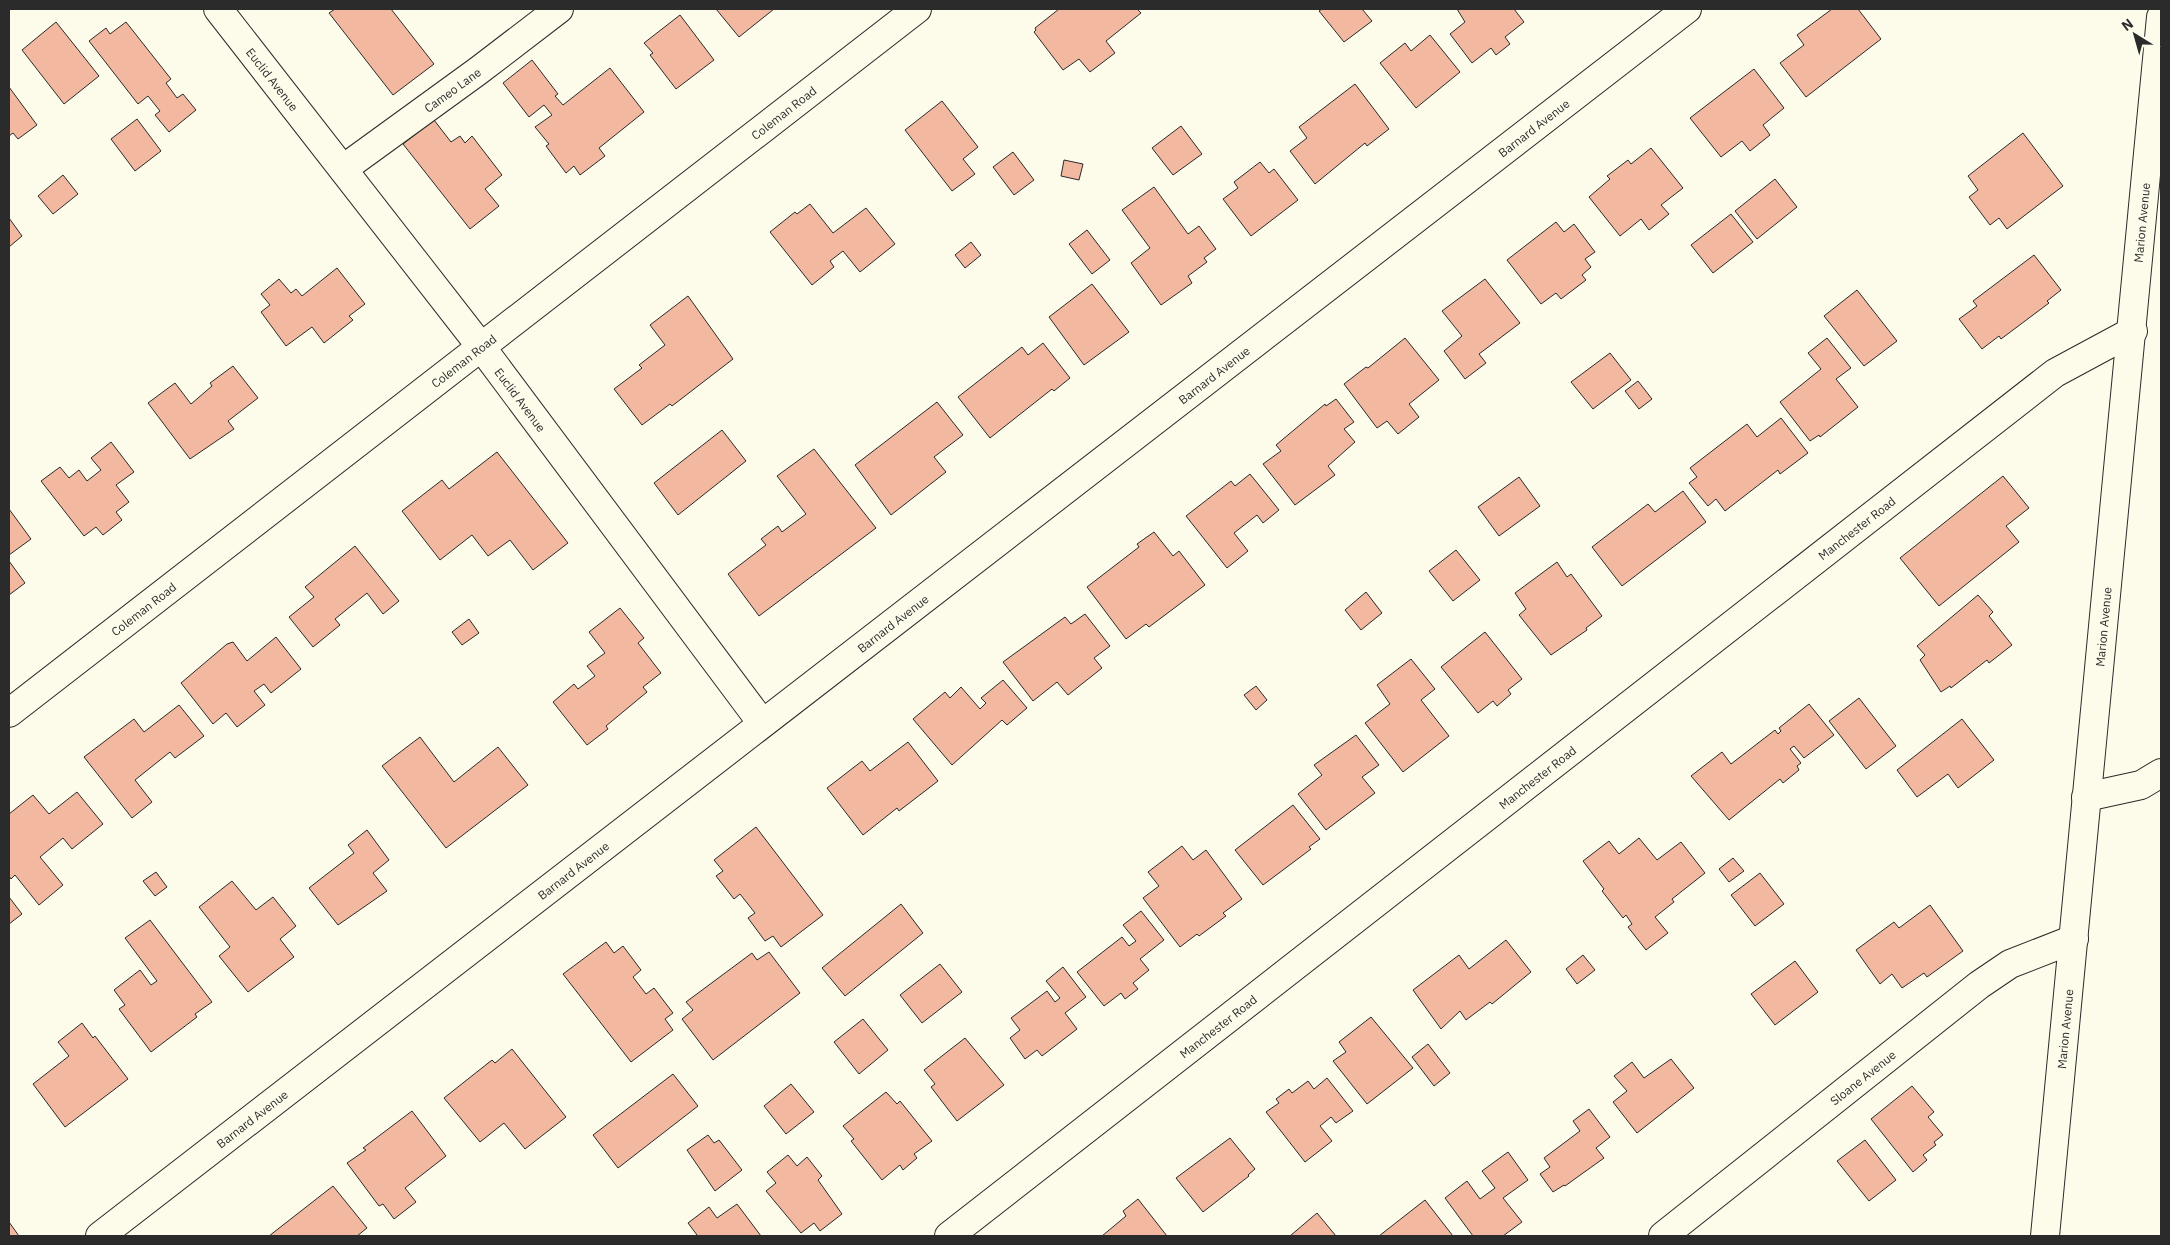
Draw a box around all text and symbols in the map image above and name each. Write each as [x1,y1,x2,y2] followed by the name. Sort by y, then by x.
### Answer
[2110,10,2160,60] north arrow
[2118,14,2137,35] text: N
[243,45,302,114] street label: Euclid Avenue
[421,64,484,115] street label: Cameo Lane
[748,83,819,142] street label: Coleman Road
[1495,95,1573,160] street label: Barnard Avenue
[2130,182,2153,263] street label: Marion Avenue
[428,331,499,391] street label: Coleman Road
[1175,342,1253,407] street label: Barnard Avenue
[492,365,549,435] street label: Euclid Avenue
[1815,493,1898,563] street label: Manchester Road
[108,579,179,639] street label: Coleman Road
[2092,586,2114,667] street label: Marion Avenue
[854,591,932,655] street label: Barnard Avenue
[1496,742,1579,812] street label: Manchester Road
[534,838,612,903] street label: Barnard Avenue
[2053,988,2076,1070] street label: Marion Avenue
[1176,991,1259,1061] street label: Manchester Road
[1827,1046,1899,1108] street label: Sloane Avenue
[213,1086,291,1151] street label: Barnard Avenue

